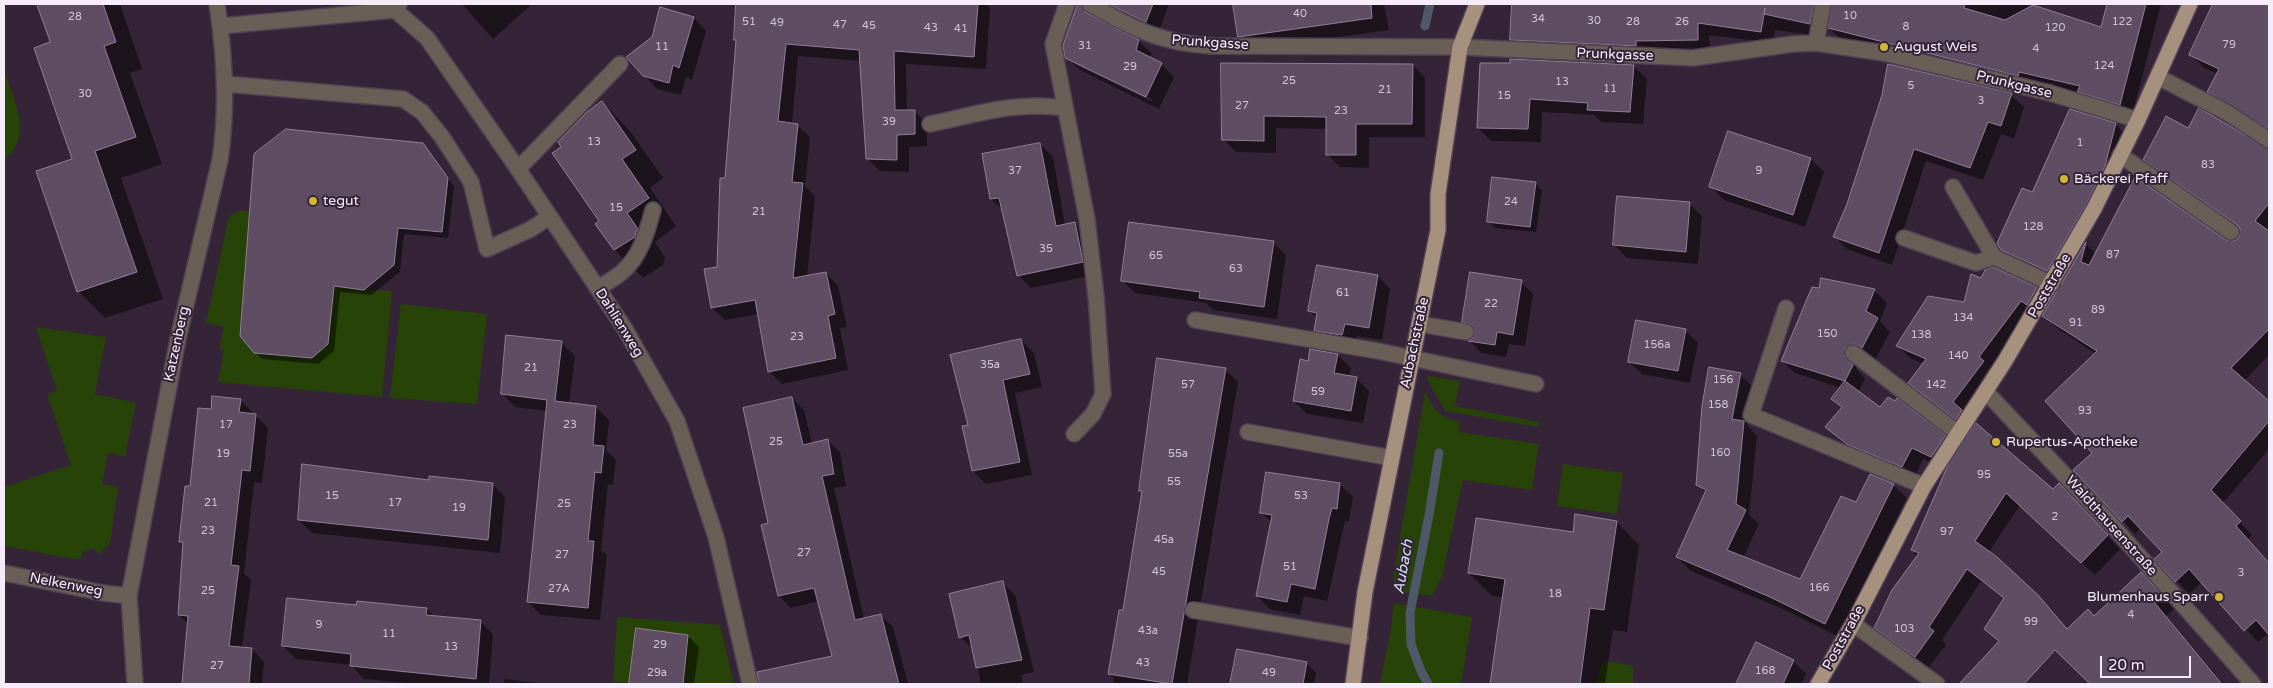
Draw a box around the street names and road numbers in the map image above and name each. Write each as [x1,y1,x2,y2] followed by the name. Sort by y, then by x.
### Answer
[1171,32,1249,54] street label: Prunkgasse
[1576,45,1654,65] street label: Prunkgasse
[1974,68,2054,102] street label: Prunkgasse
[2025,251,2075,321] street label: Poststraße
[591,286,647,360] street label: Dahlienweg
[1397,296,1433,390] street label: Aubachstraße
[161,305,193,383] street label: Katzenberg
[2062,473,2160,579] street label: Waldthausenstraße
[28,570,104,600] street label: Nelkenweg
[1819,603,1869,673] street label: Poststraße

